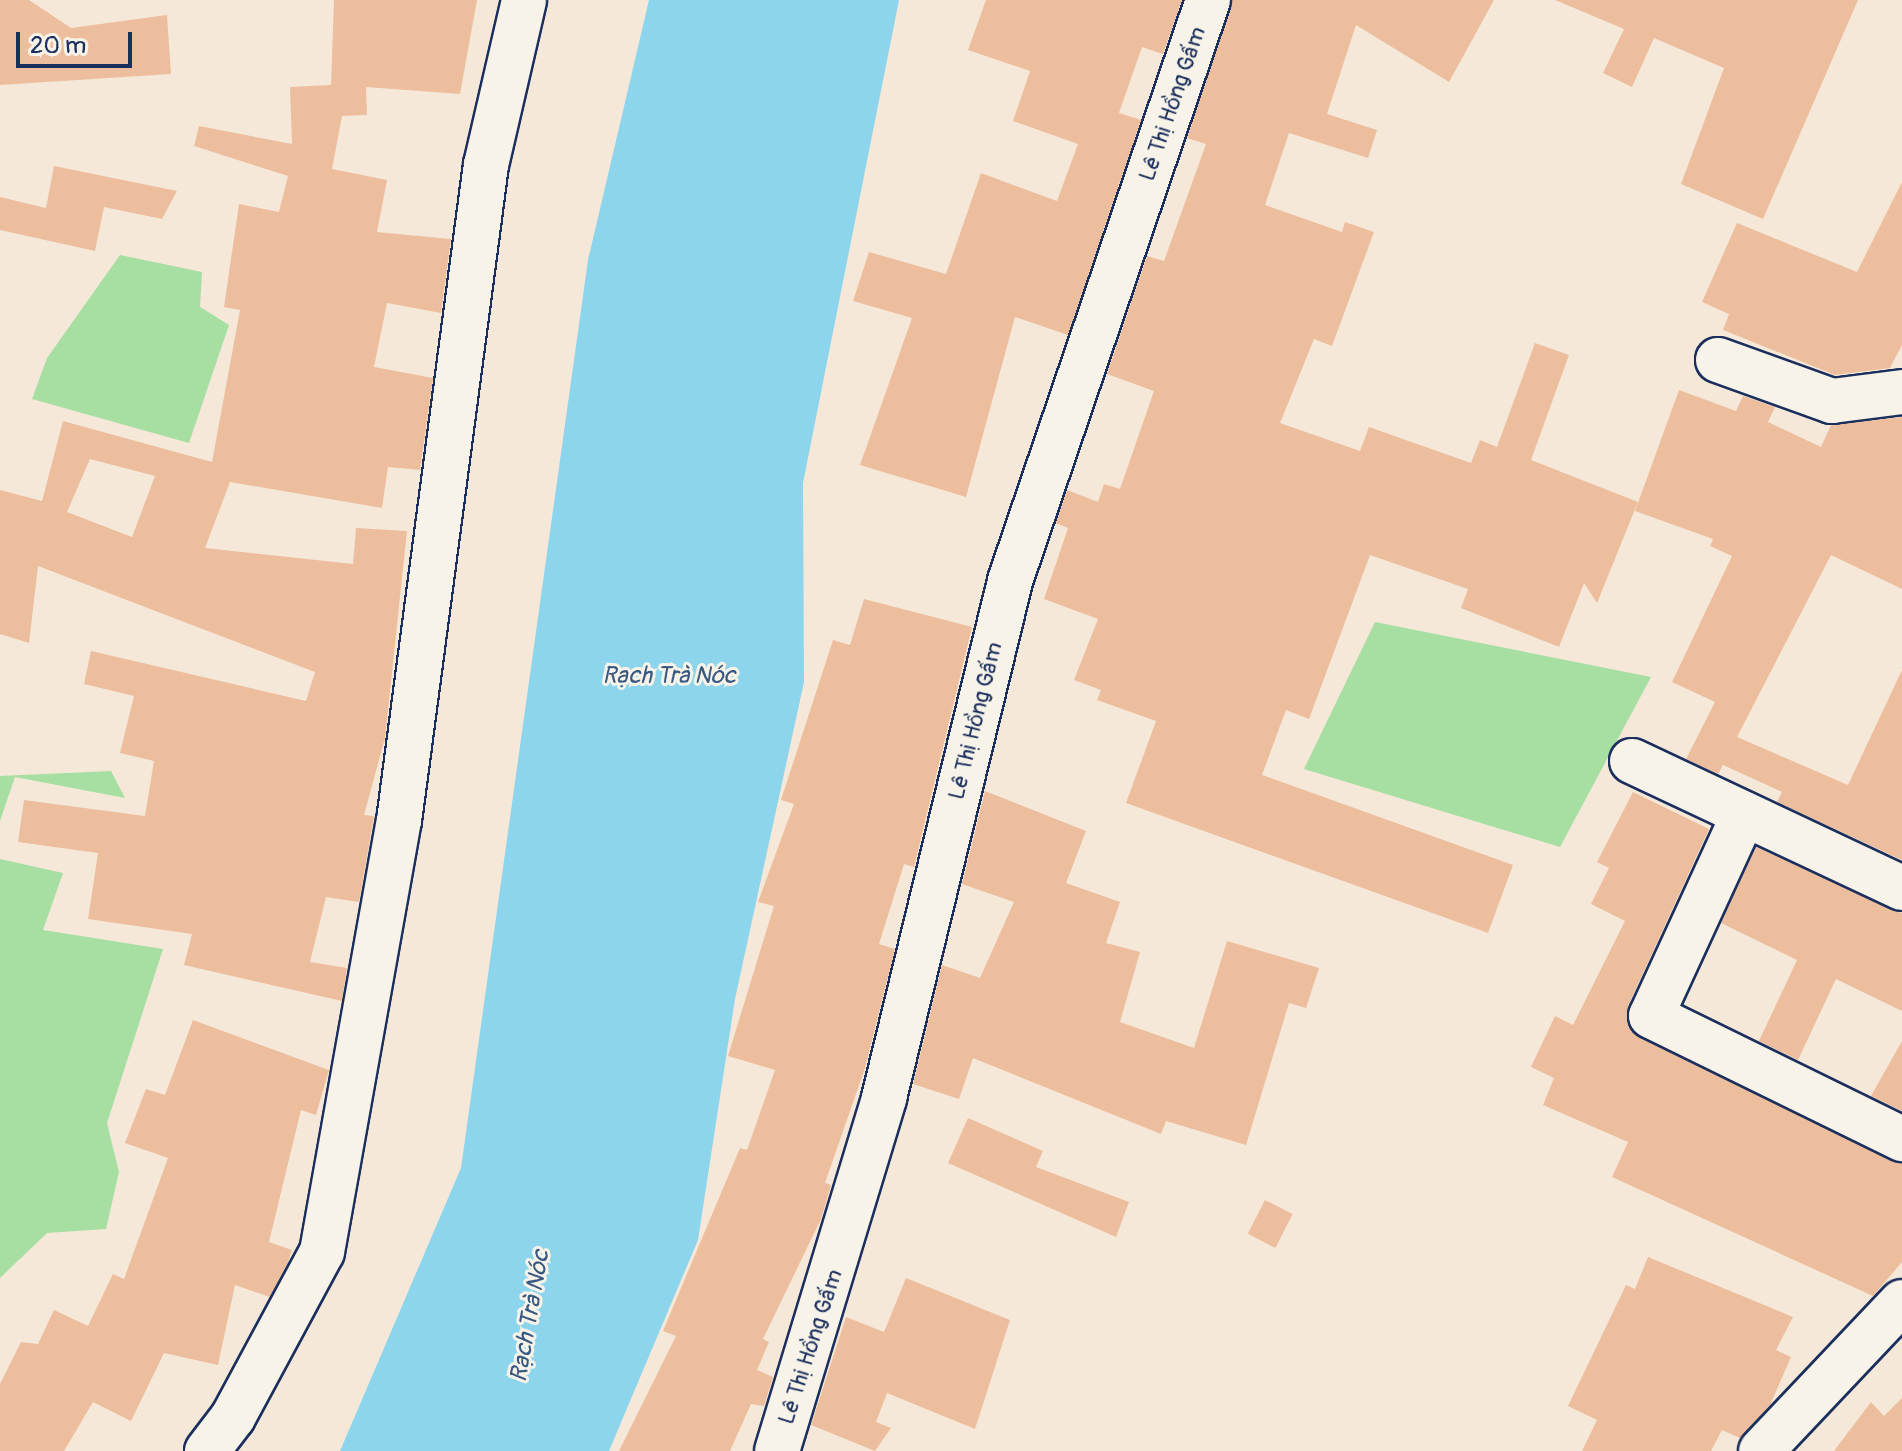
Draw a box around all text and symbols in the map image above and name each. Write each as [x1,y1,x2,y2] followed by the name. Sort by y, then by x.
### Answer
[20,16,136,66] scale bar
[1134,23,1212,185] street label: Lê Thị Hồng Gấm
[30,31,86,60] text: 20 m
[944,640,1008,802] street label: Lê Thị Hồng Gấm
[602,662,736,690] water label: Rạch Trà Nóc
[504,1248,556,1384] water label: Rạch Trà Nóc
[774,1266,848,1428] street label: Lê Thị Hồng Gấm

